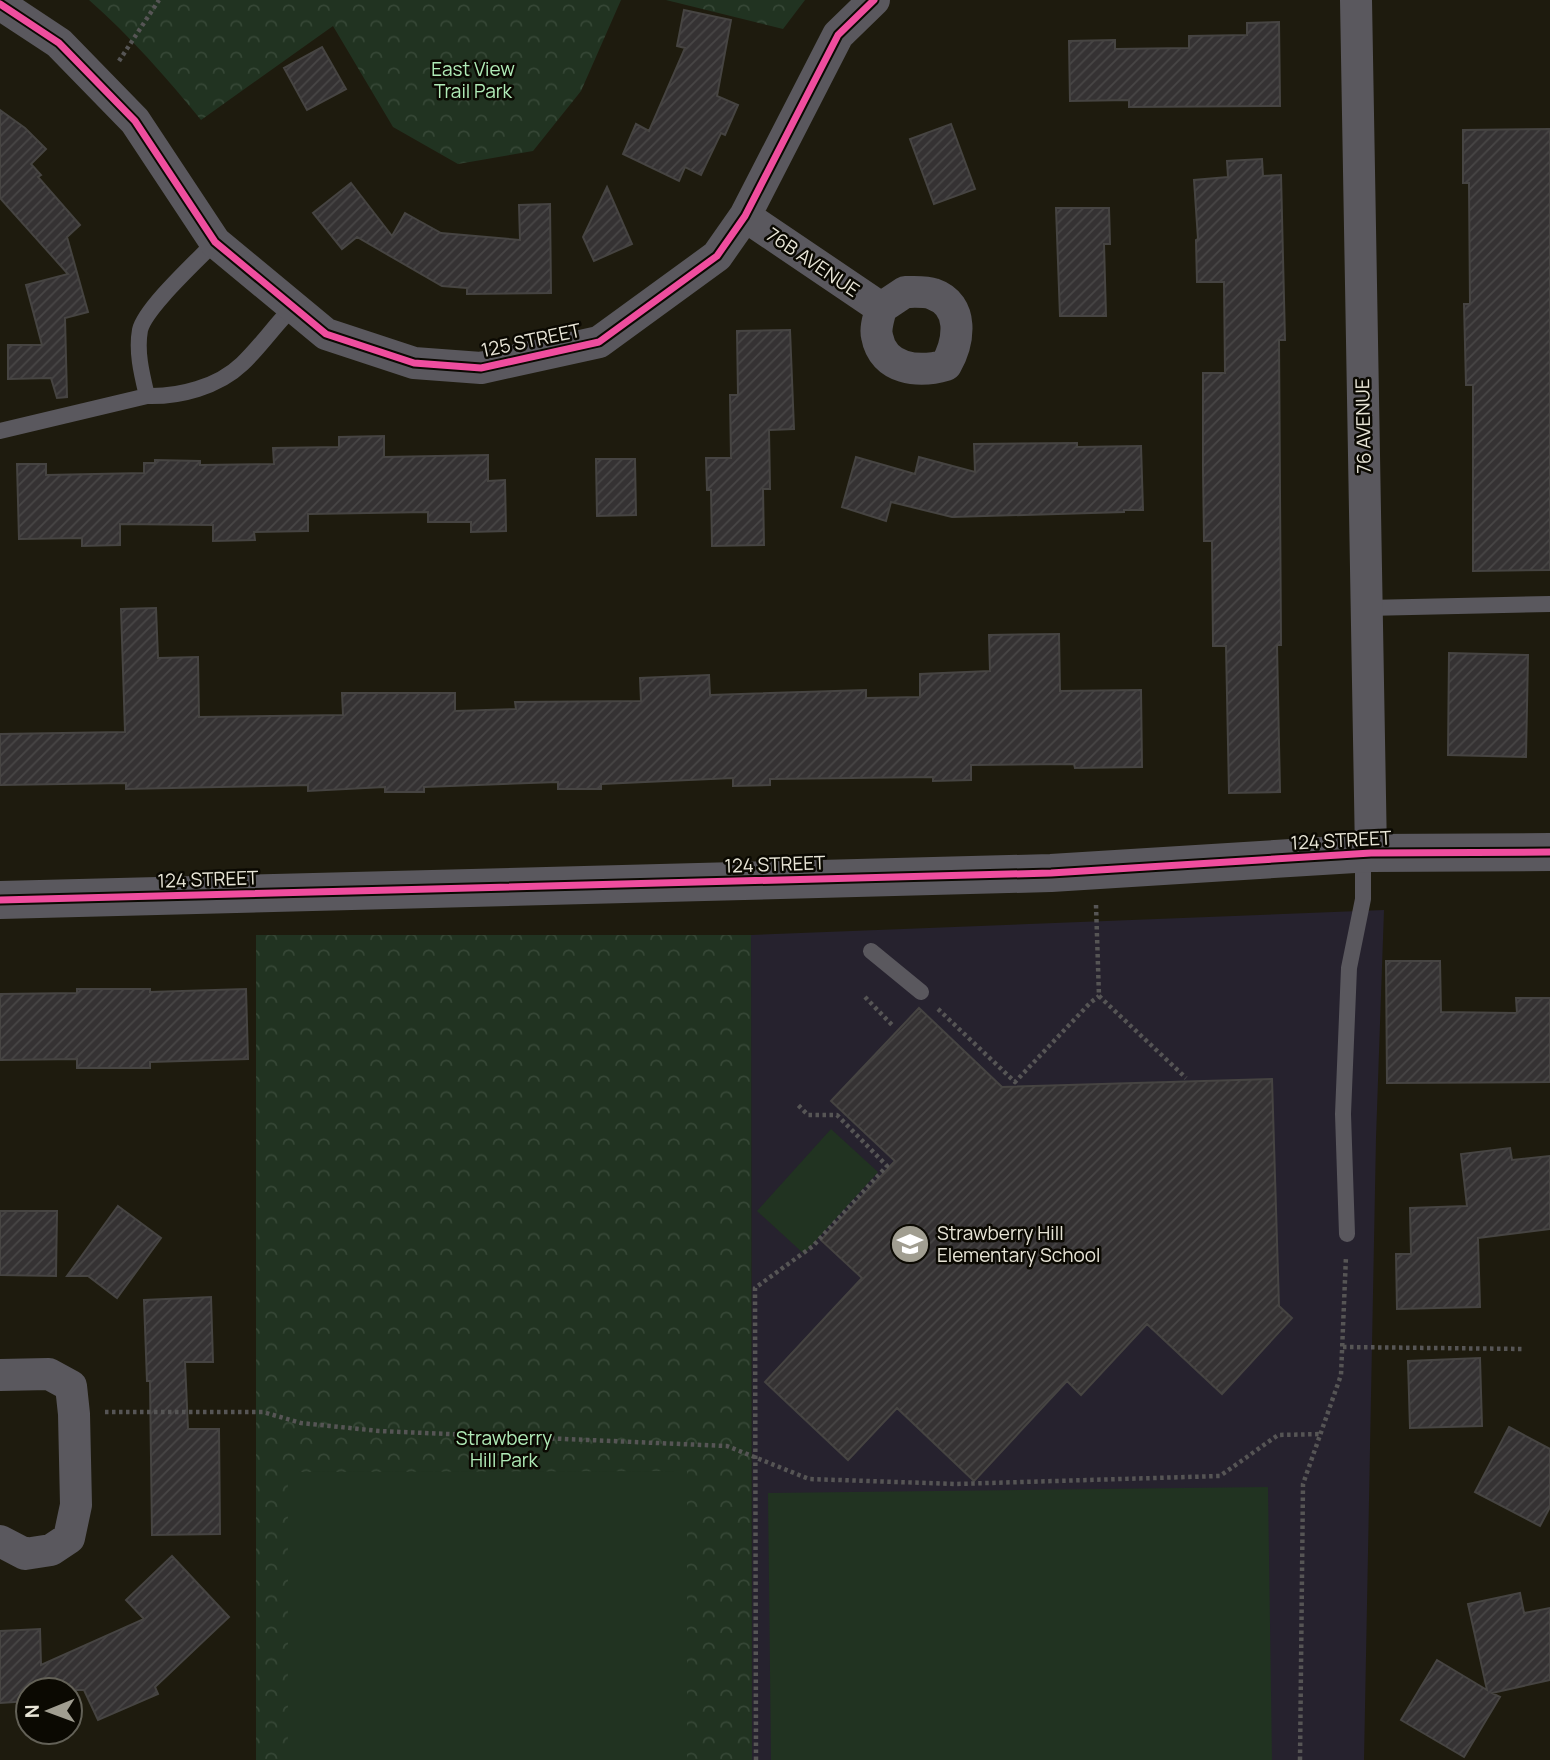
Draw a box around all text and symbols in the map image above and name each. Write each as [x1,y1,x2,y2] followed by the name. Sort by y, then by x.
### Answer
[431,56,515,104] park label: East View Trail Park
[761,221,865,303] street label: 76B AVENUE
[479,317,584,363] street label: 125 STREET
[1349,378,1377,474] street label: 76 AVENUE
[1290,824,1393,856] street label: 124 STREET
[724,849,827,879] street label: 124 STREET
[157,864,260,894] street label: 124 STREET
[937,1220,1100,1268] place label: Strawberry Hill Elementary School
[889,1223,931,1265] school or university icon: Strawberry Hill Elementary School
[456,1425,552,1473] park label: Strawberry Hill Park
[14,1676,84,1746] north arrow
[19,1704,45,1718] text: N

